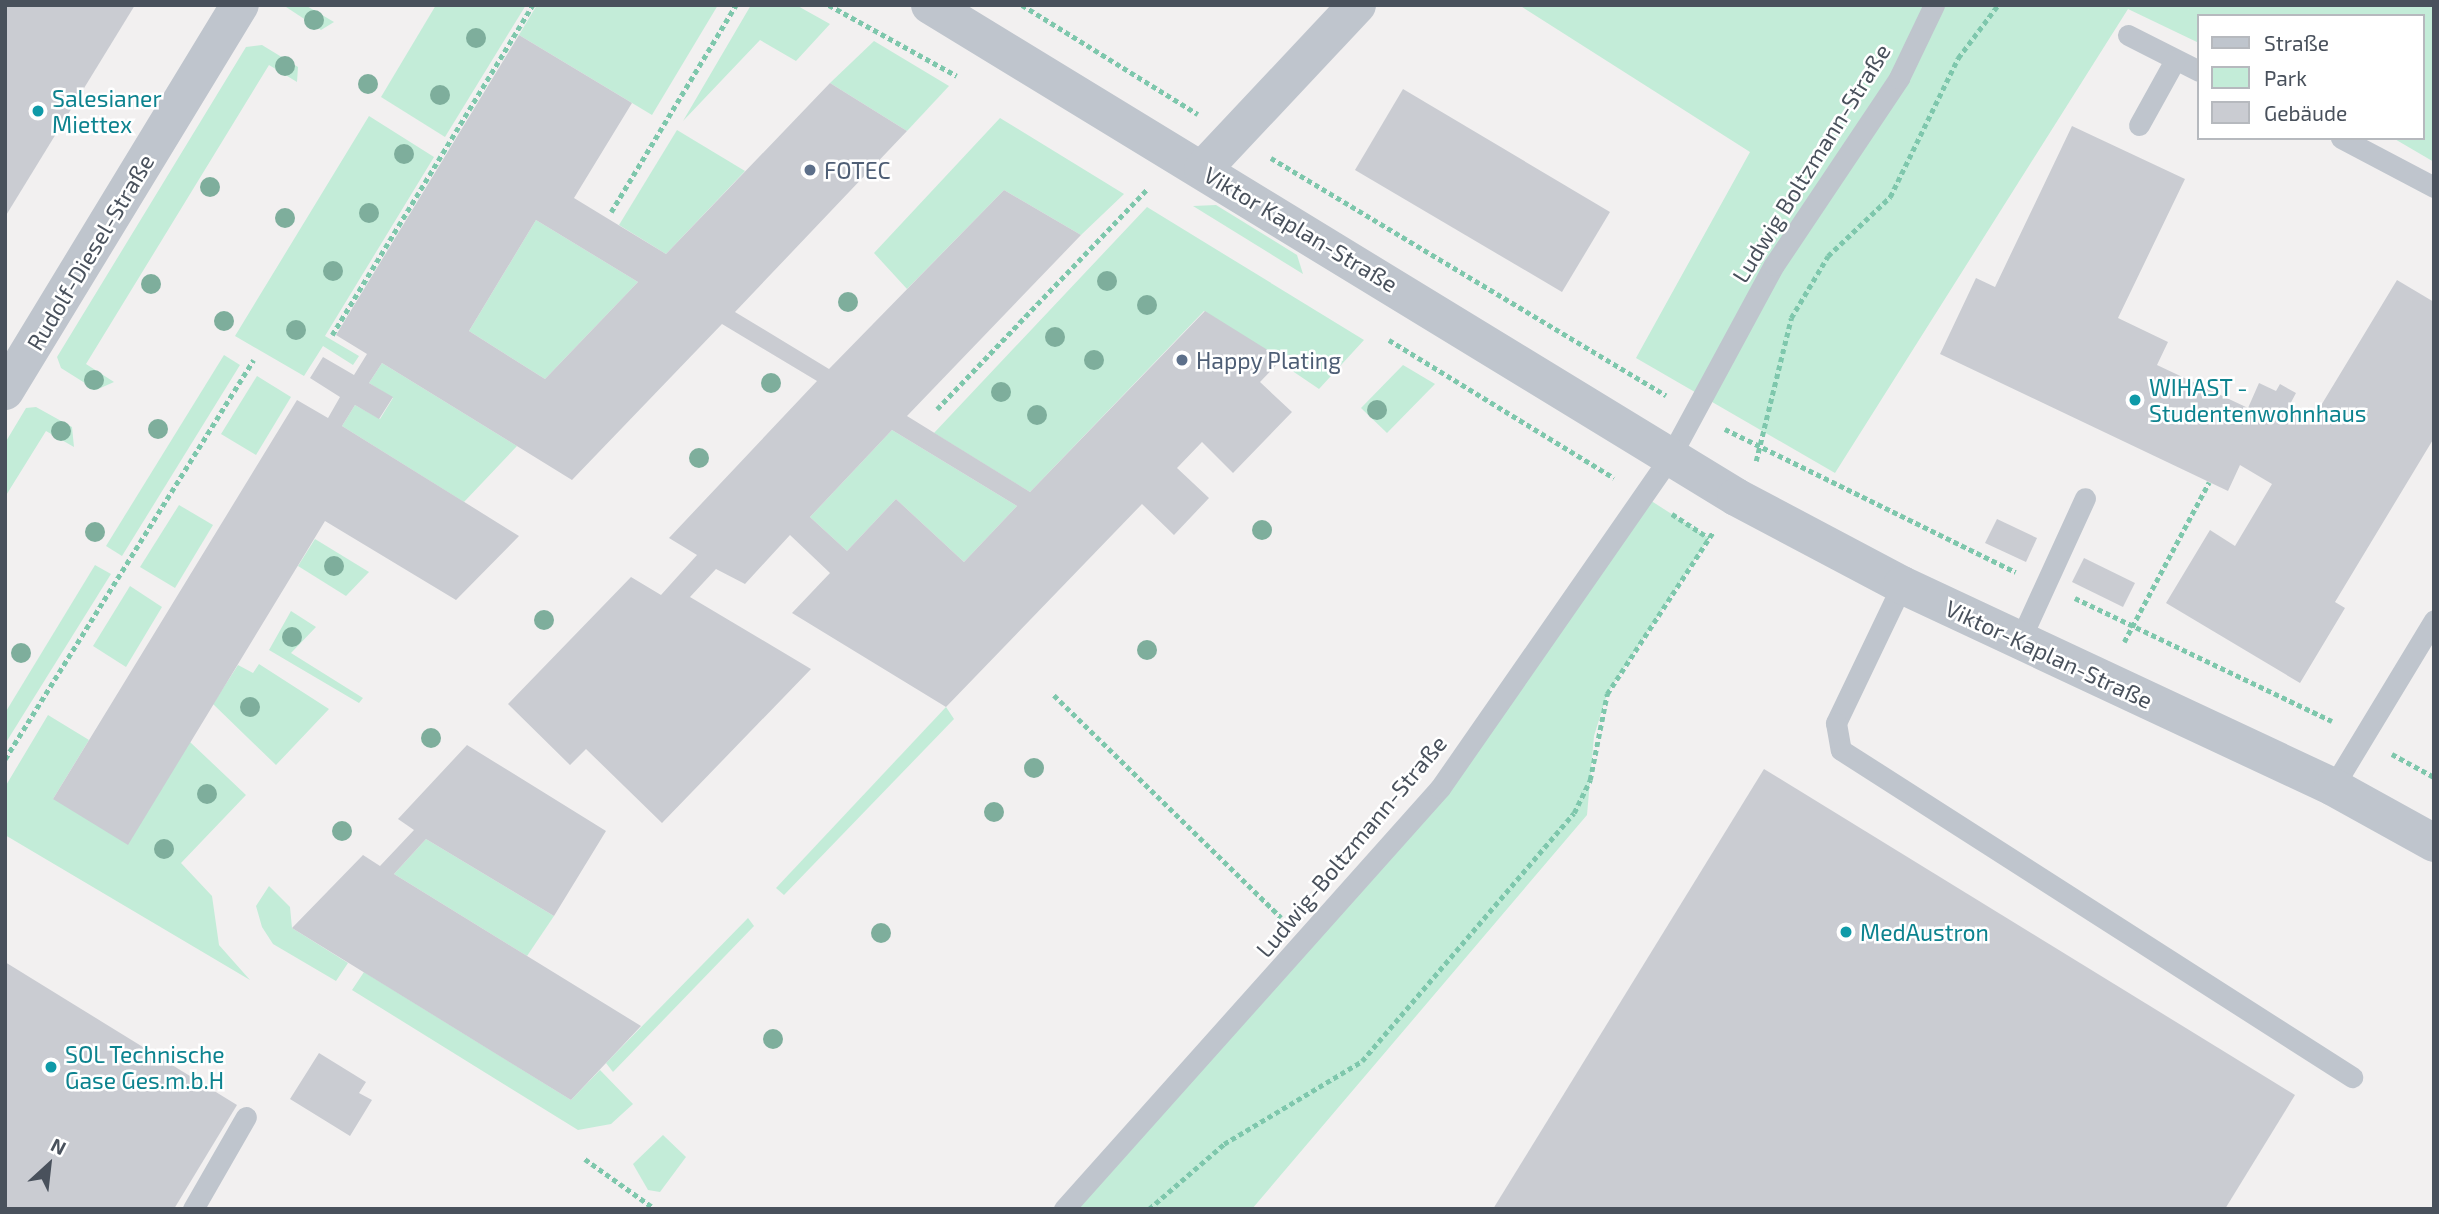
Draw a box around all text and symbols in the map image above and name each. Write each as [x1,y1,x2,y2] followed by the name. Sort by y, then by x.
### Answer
[2198,14,2425,140] legend
[2264,30,2329,55] text: Straße
[1726,39,1896,287] street label: Ludwig Boltzmann-Straße
[2264,65,2307,90] text: Park
[52,84,162,138] place label: Salesianer Miettex
[2264,100,2347,125] text: Gebäude
[30,103,46,119] marker: Salesianer Miettex
[21,149,159,355] street label: Rudolf-Diesel-Straße
[824,156,890,184] place label: FOTEC
[1199,160,1403,298] street label: Viktor Kaplan-Straße
[802,162,818,178] marker: FOTEC
[1196,346,1342,374] place label: Happy Plating
[1174,352,1190,368] marker: Happy Plating
[2149,373,2366,427] place label: WIHAST - Studentenwohnhaus
[2127,392,2143,408] marker: WIHAST - Studentenwohnhaus
[1941,594,2157,714] street label: Viktor-Kaplan-Straße
[1250,729,1452,963] street label: Ludwig-Boltzmann-Straße
[1860,918,1989,946] place label: MedAustron
[1838,924,1854,940] marker: MedAustron
[65,1040,226,1094] place label: SOL Technische Gase Ges.m.b.H
[43,1059,59,1075] marker: SOL Technische Gase Ges.m.b.H
[14,1130,84,1200] north arrow
[47,1132,70,1159] text: N

